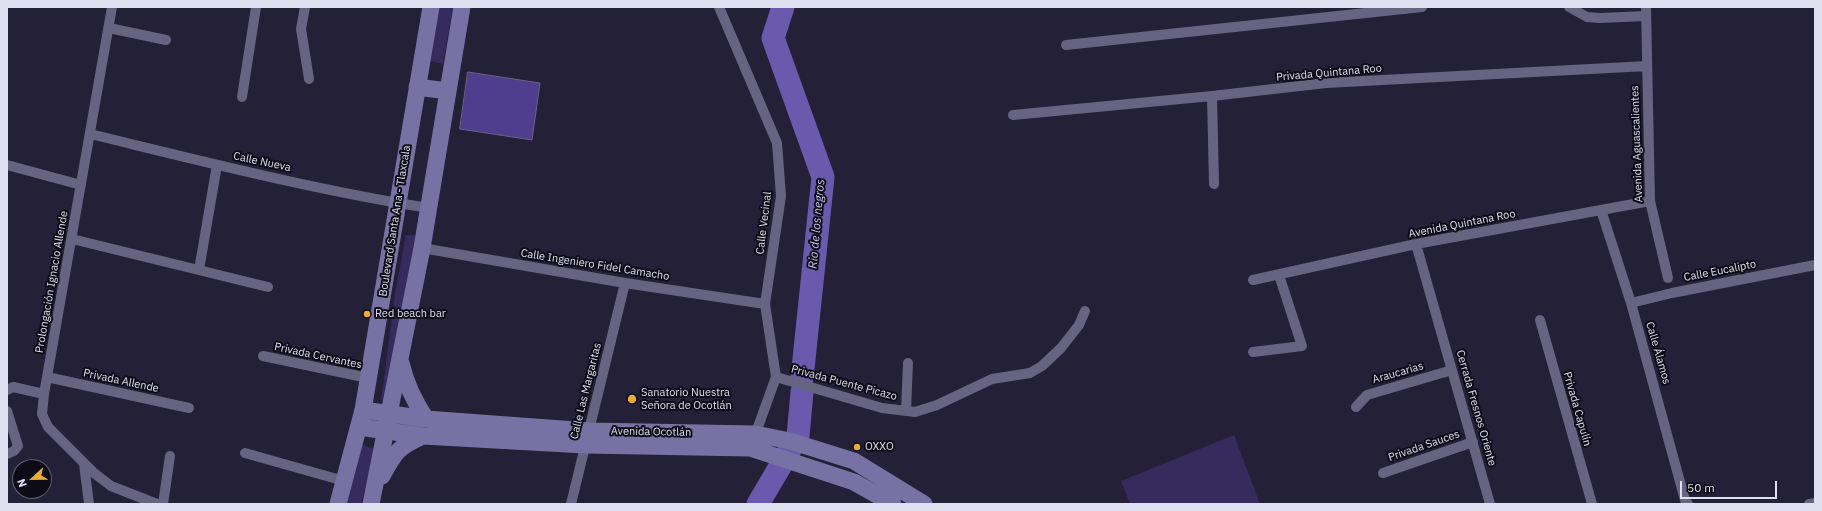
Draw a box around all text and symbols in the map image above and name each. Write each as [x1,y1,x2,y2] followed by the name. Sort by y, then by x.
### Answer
[1276,62,1382,84] street label: Privada Quintana Roo
[1628,85,1646,203] street label: Avenida Aguascalientes
[377,144,413,298] street label: Boulevard Santa Ana - Tlaxcala
[232,149,292,175] street label: Calle Nueva
[806,179,828,269] water label: Rio de los negros
[754,191,774,255] street label: Calle Vecinal
[1407,207,1517,241] street label: Avenida Quintana Roo
[33,210,71,354] street label: Prolongación Ignacio Allende
[520,247,670,283] street label: Calle Ingeniero Fidel Camacho
[1683,258,1757,284] street label: Calle Eucalipto
[375,307,446,321] place label: Red beach bar
[362,309,372,319] marker: Red beach bar
[1643,320,1673,386] street label: Calle Álamos
[273,340,363,372] street label: Privada Cervantes
[568,342,604,440] street label: Calle Las Margaritas
[1453,349,1499,467] street label: Cerrada Fresnos Oriente
[1371,359,1425,387] street label: Araucarias
[790,363,898,403] street label: Privada Puente Picazo
[82,367,160,395] street label: Privada Allende
[1560,370,1594,448] street label: Privada Capulín
[641,386,732,412] place label: Sanatorio Nuestra Señora de Ocotlán
[626,393,638,405] marker: Sanatorio Nuestra Señora de Ocotlán
[611,425,691,439] street label: Avenida Ocotlán
[1387,428,1461,464] street label: Privada Sauces
[865,440,894,454] place label: OXXO
[852,442,862,452] marker: OXXO
[12,459,52,499] north arrow
[1682,473,1779,499] scale bar
[14,477,30,489] text: N
[1687,480,1715,495] text: 50 m

